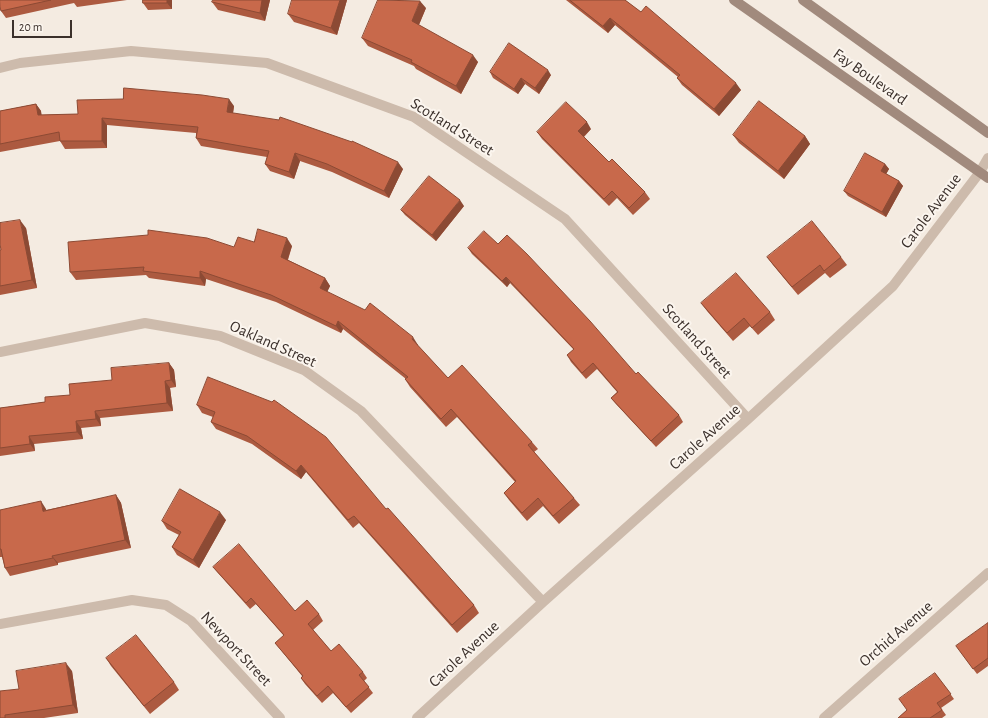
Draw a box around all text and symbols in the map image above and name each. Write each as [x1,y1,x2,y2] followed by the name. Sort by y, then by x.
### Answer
[14,12,74,38] scale bar
[19,21,42,33] text: 20 m
[829,44,911,110] street label: Fay Boulevard
[407,94,497,160] street label: Scotland Street
[897,170,965,252] street label: Carole Avenue
[658,300,736,382] street label: Scotland Street
[227,316,319,372] street label: Oakland Street
[665,400,745,474] street label: Carole Avenue
[855,597,937,671] street label: Orchid Avenue
[197,608,275,690] street label: Newport Street
[425,617,503,691] street label: Carole Avenue

